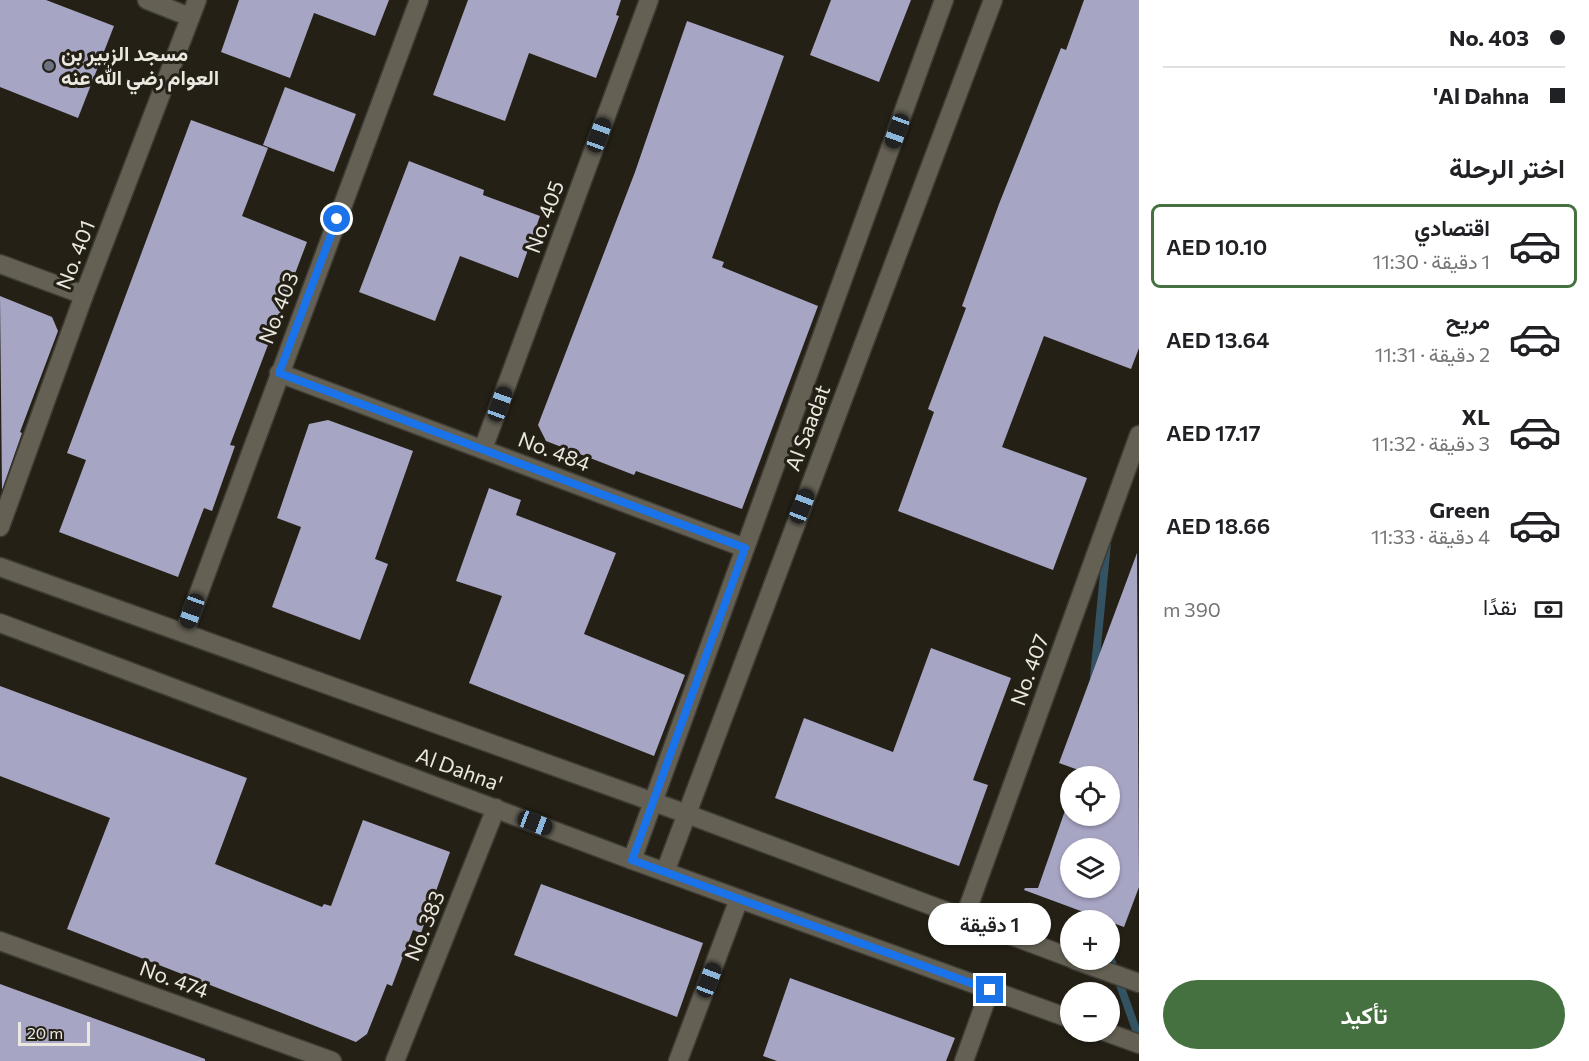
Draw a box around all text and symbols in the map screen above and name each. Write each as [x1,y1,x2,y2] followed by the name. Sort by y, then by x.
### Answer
[1449,24,1529,51] text: No. 403
[61,40,219,95] place label: مسجد الزبير بن العوام رضي الله عنه
[42,59,56,73] marker: مسجد الزبير بن العوام رضي الله عنه
[1433,82,1529,109] text: Al Dahna'
[882,111,912,151] car
[584,115,614,155] car
[1449,151,1565,184] text: اختر الرحلة
[519,177,568,256] street label: No. 405
[323,205,350,232] route start
[1414,214,1490,241] text: اقتصادي
[50,216,99,293] street label: No. 401
[1508,219,1562,273] icon: car
[1166,233,1267,260] text: AED 10.10
[1373,249,1490,273] text: 1 دقيقة · 11:30
[252,268,303,347] street label: No. 403
[1446,307,1490,334] text: مريح
[1508,312,1562,366] icon: car
[1166,326,1269,353] text: AED 13.64
[1375,342,1490,366] text: 2 دقيقة · 11:31
[779,381,834,474] street label: Al Saadat
[485,384,515,424] car
[1462,403,1490,430] text: XL
[1508,405,1562,459] icon: car
[1166,419,1261,446] text: AED 17.17
[515,426,594,476] street label: No. 484
[1372,431,1490,455] text: 3 دقيقة · 11:32
[787,486,817,526] car
[1429,496,1490,523] text: Green
[1508,498,1562,552] icon: car
[1166,512,1270,539] text: AED 18.66
[1371,524,1490,548] text: 4 دقيقة · 11:33
[177,591,207,631] car
[1483,593,1517,620] text: نقدًا
[1532,593,1565,626] icon: cash
[1163,597,1221,621] text: 390 m
[1004,630,1053,709] street label: No. 407
[413,742,506,796] street label: Al Dahna'
[1060,766,1120,1042] map controls
[1060,766,1120,826] button: locate
[515,808,555,838] car
[1060,838,1120,898] button: layers
[398,887,449,964] street label: No. 383
[928,903,1052,945] callout: 1 دقيقة
[1060,910,1120,970] button: +
[960,912,1019,936] text: 1 دقيقة
[137,955,213,1003] street label: No. 474
[694,960,724,1000] car
[976,976,1003,1003] route end
[1163,980,1565,1049] button: تأكيد
[1060,982,1120,1042] button: −
[18,1019,90,1046] scale bar
[27,1023,63,1042] text: 20 m

